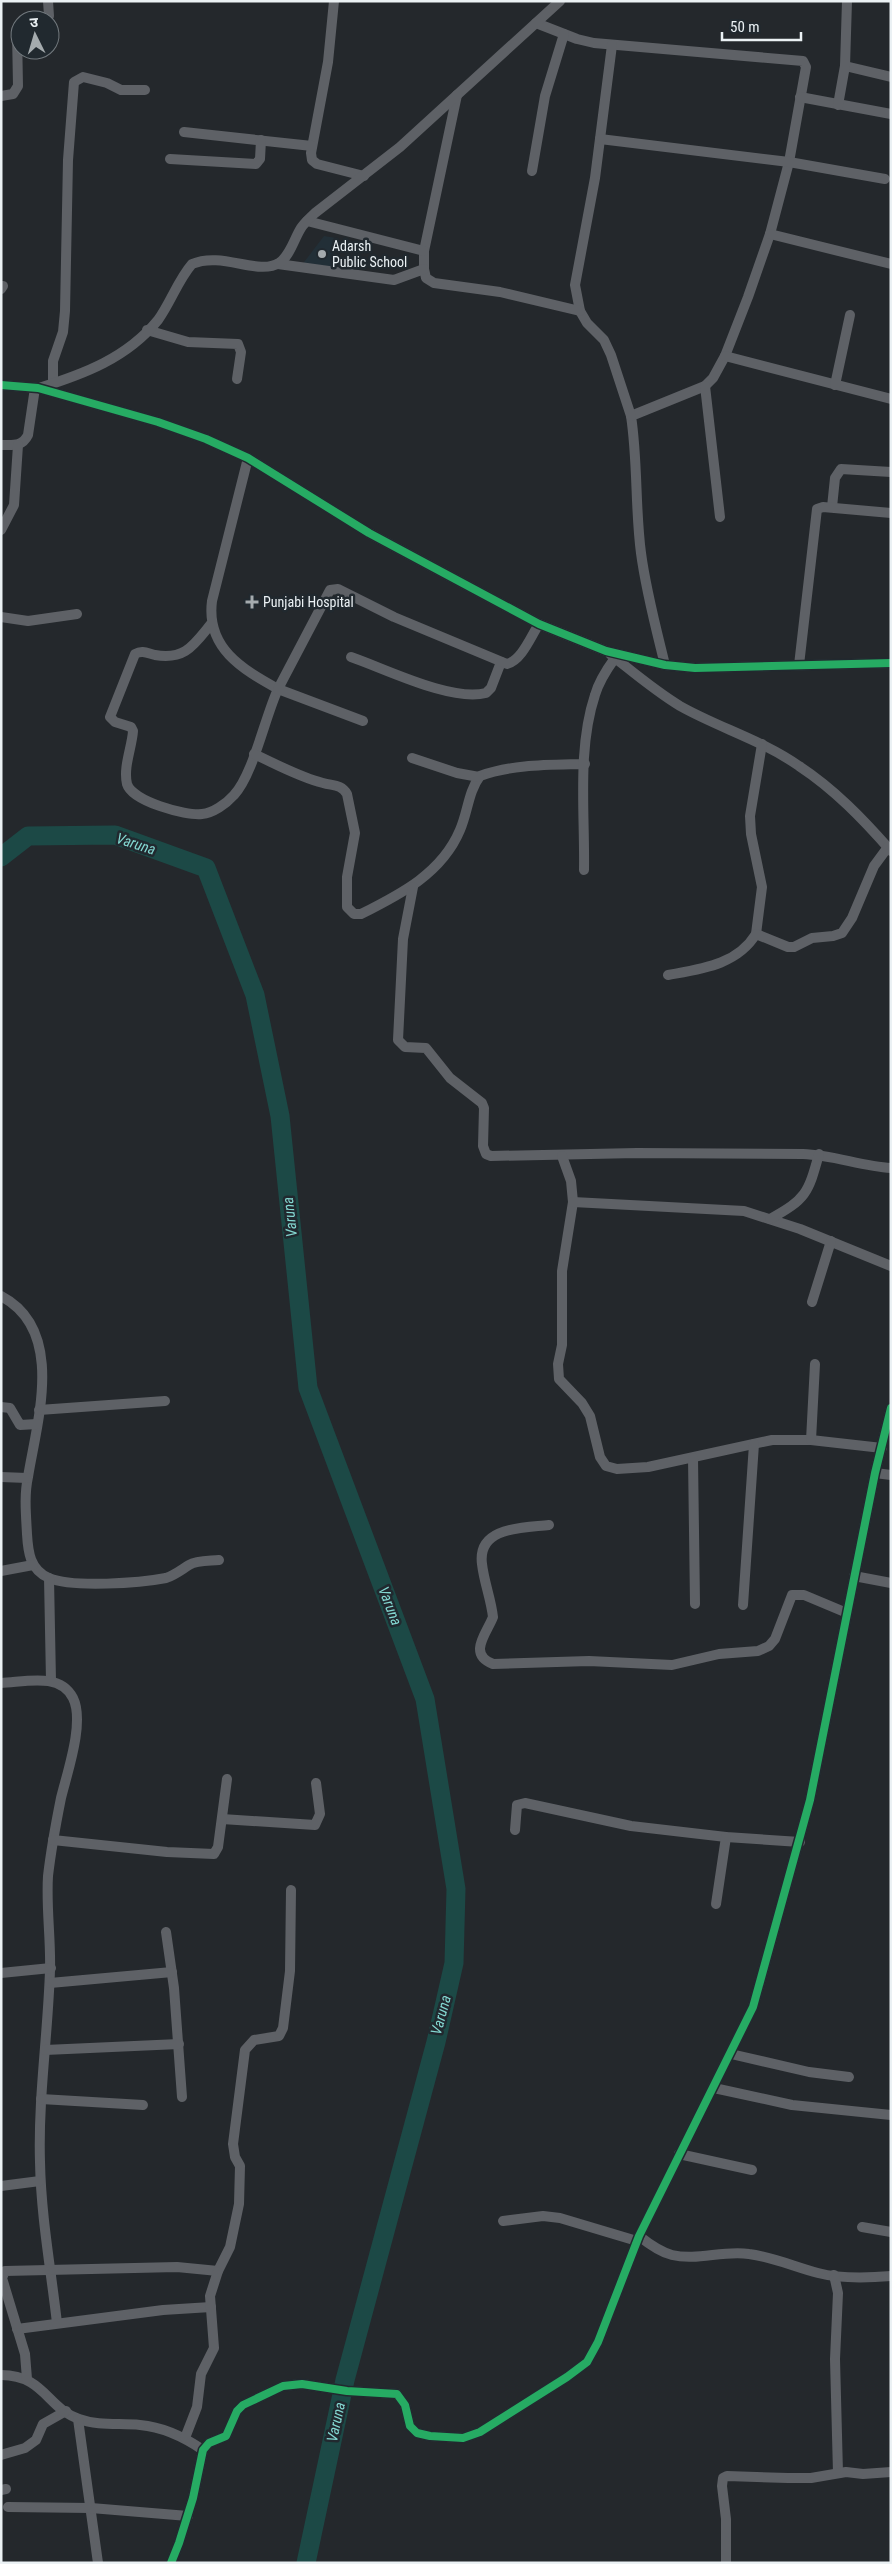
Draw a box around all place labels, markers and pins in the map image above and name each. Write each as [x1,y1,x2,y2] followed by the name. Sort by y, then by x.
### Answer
[332,238,407,270] place label: Adarsh Public School
[316,248,328,260] marker: Adarsh Public School
[263,594,354,610] place label: Punjabi Hospital
[245,595,259,609] marker: Punjabi Hospital

